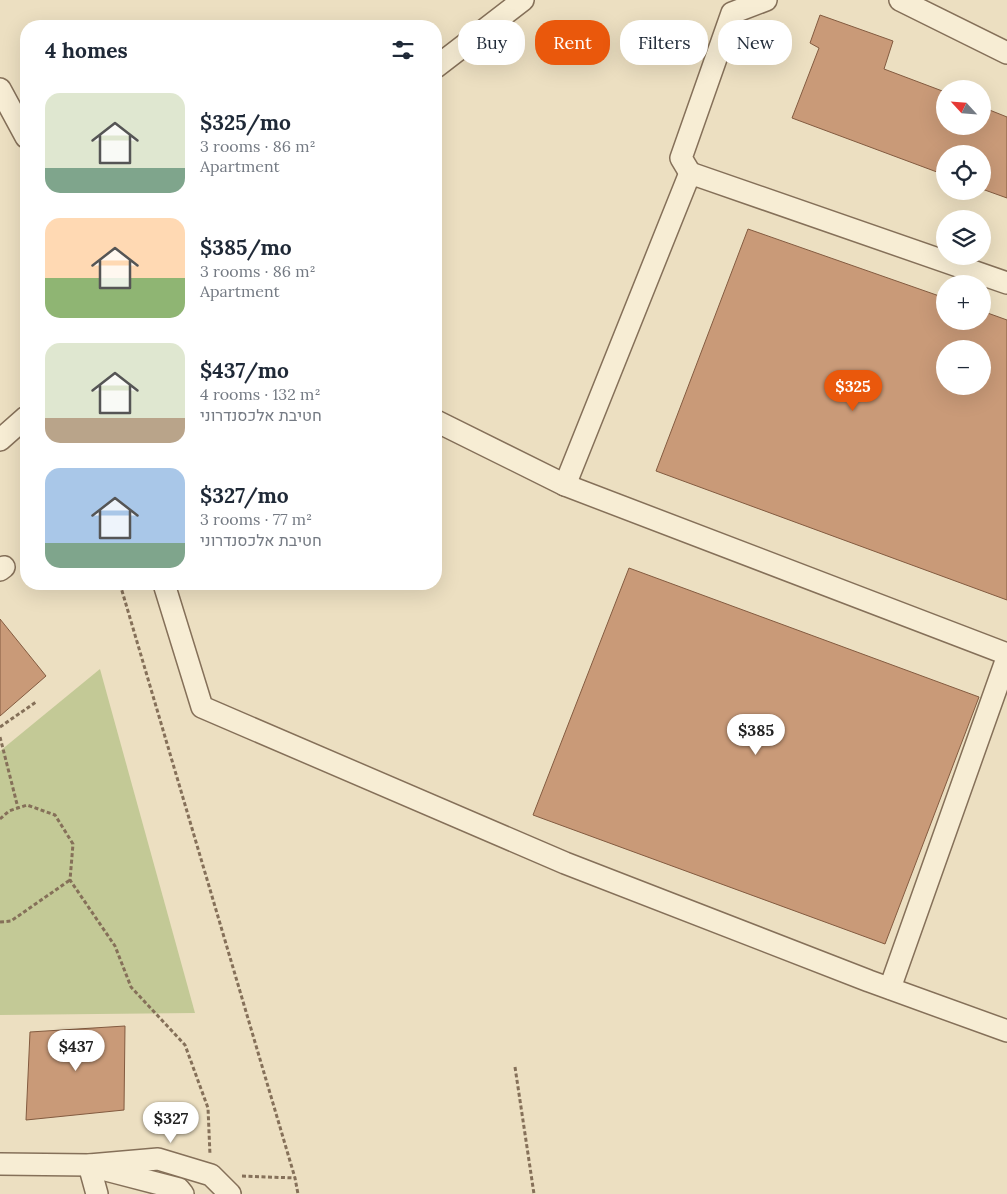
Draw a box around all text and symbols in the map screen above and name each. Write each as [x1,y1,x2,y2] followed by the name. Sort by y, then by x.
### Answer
[458,20,525,65] chip: Buy
[535,20,610,65] chip: Rent
[620,20,708,65] chip: Filters
[718,20,792,65] chip: New
[389,36,417,64] icon: filters
[45,37,128,64] text: 4 homes
[936,80,991,135] north arrow
[936,80,991,395] map controls
[200,109,291,136] text: $325/mo
[85,113,145,173] icon: home
[200,136,316,156] text: 3 rooms · 86 m²
[936,145,991,200] button: locate
[200,156,280,176] text: Apartment
[936,210,991,265] button: layers
[200,234,292,261] text: $385/mo
[85,238,145,298] icon: home
[200,261,316,281] text: 3 rooms · 86 m²
[936,275,991,330] button: +
[200,281,280,301] text: Apartment
[936,340,991,395] button: −
[200,357,289,384] text: $437/mo
[85,363,145,423] icon: home
[823,370,883,412] pin: $325
[835,376,871,396] text: $325
[200,384,321,404] text: 4 rooms · 132 m²
[200,405,322,425] text: חטיבת אלכסנדרוני
[200,482,289,509] text: $327/mo
[85,488,145,548] icon: home
[200,509,312,529] text: 3 rooms · 77 m²
[200,530,322,550] text: חטיבת אלכסנדרוני
[726,714,786,756] pin: $385
[738,720,774,740] text: $385
[46,1030,106,1072] pin: $437
[59,1036,93,1056] text: $437
[141,1102,201,1144] pin: $327
[154,1108,188,1128] text: $327

